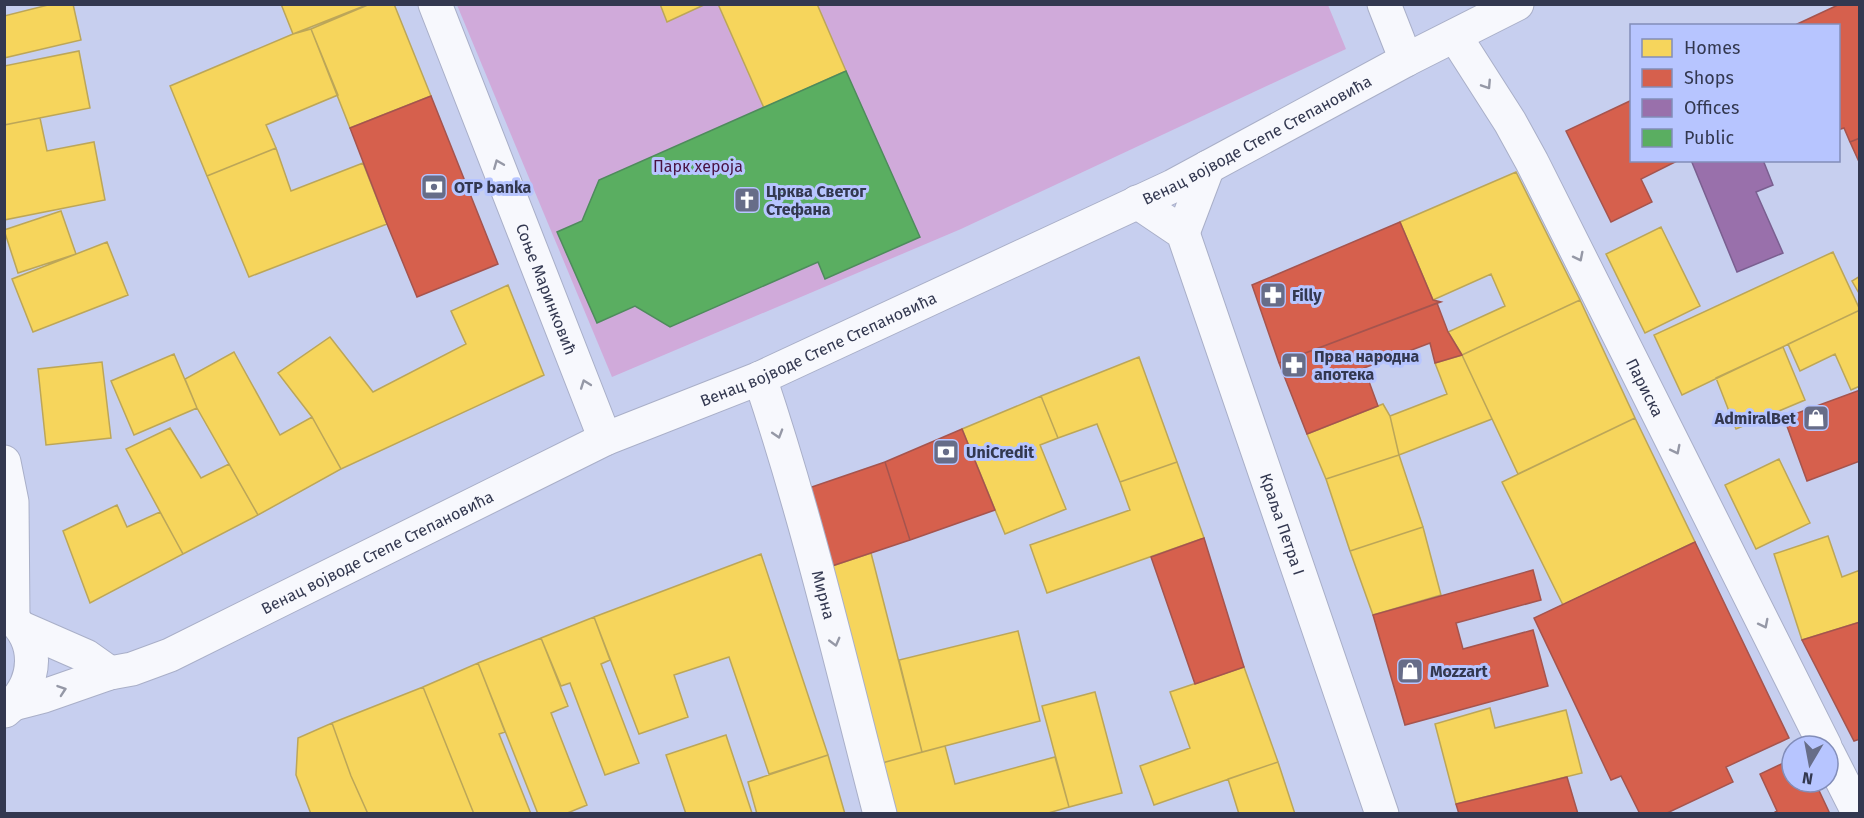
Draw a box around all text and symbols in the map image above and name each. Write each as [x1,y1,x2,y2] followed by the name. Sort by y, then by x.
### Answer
[1630,24,1840,162] legend
[1684,37,1740,59] text: Homes
[1684,67,1734,89] text: Shops
[1139,72,1375,209] street label: Венац војводе Степе Степановића
[1479,79,1491,89] one-way arrow
[1684,97,1739,119] text: Offices
[1684,127,1734,149] text: Public
[653,157,743,176] park label: Парк хероја
[493,159,505,170] one-way arrow
[419,172,449,202] bank icon: OTP banka
[454,178,532,197] place label: OTP banka
[766,182,867,219] place label: Црква Светог Стефана
[732,185,762,215] church icon: Црква Светог Стефана
[512,221,580,358] street label: Соње Маринковић
[1572,250,1584,261] one-way arrow
[1258,280,1288,310] pharmacy icon: Filly
[1292,286,1322,305] place label: Filly
[698,288,940,411] street label: Венац војводе Степе Степановића
[1314,347,1420,384] place label: Прва народна апотека
[1279,350,1309,380] pharmacy icon: Прва народна апотека
[1622,355,1667,420] street label: Париска
[580,379,592,390] one-way arrow
[1801,403,1831,433] shop icon: AdmiralBet
[1714,409,1797,428] place label: AdmiralBet
[771,428,783,438] one-way arrow
[931,437,961,467] bank icon: UniCredit
[966,443,1035,462] place label: UniCredit
[1669,443,1680,454] one-way arrow
[1256,471,1308,578] street label: Краља Петра I
[258,487,497,618] street label: Венац војводе Степе Степановића
[808,568,839,621] street label: Мирна
[1756,618,1768,629] one-way arrow
[828,636,840,647] one-way arrow
[1395,656,1425,686] shop icon: Mozzart
[1430,662,1488,681] place label: Mozzart
[56,684,67,697] one-way arrow
[1780,734,1840,794] north arrow
[1801,768,1814,789] text: N

